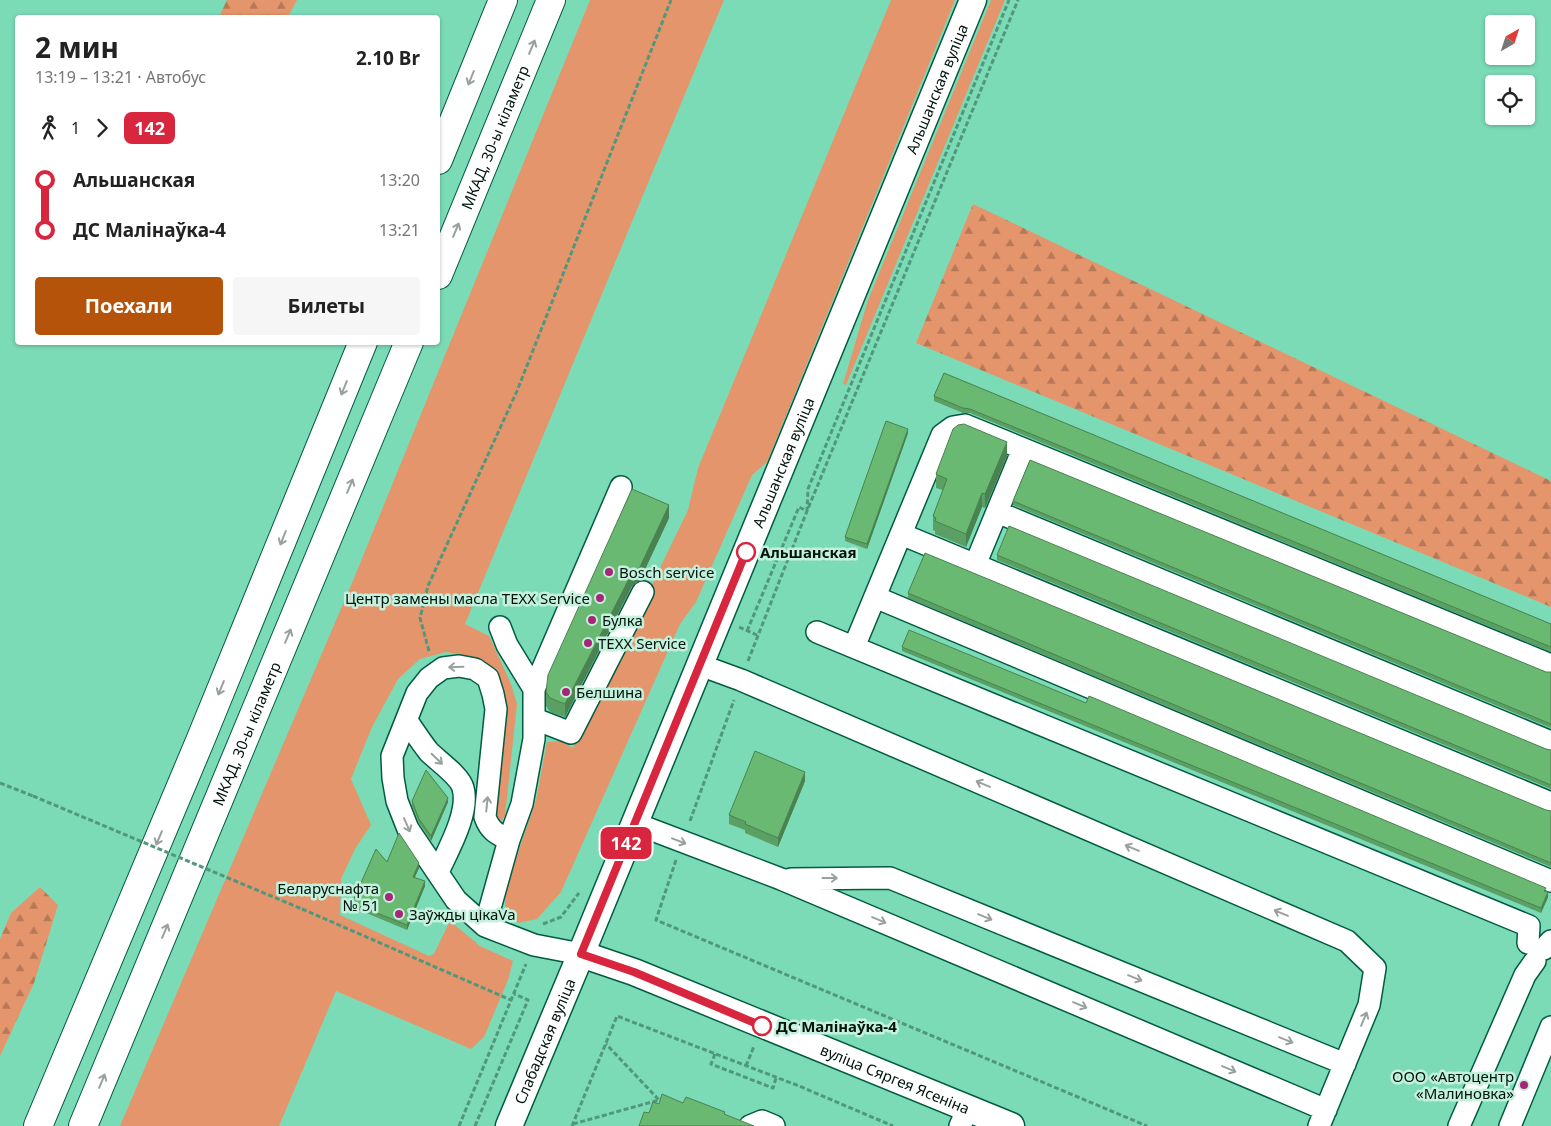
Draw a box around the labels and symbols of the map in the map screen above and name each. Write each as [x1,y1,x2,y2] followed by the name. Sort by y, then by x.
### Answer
[1485,15,1535,65] north arrow
[901,21,972,157] street label: Альшанская вуліца
[528,40,537,55] one-way arrow
[456,62,533,212] street label: МКАД, 30-ы кіламетр
[466,70,475,85] one-way arrow
[452,223,462,238] one-way arrow
[339,380,349,395] one-way arrow
[747,394,819,530] street label: Альшанская вуліца
[346,479,355,494] one-way arrow
[278,530,287,545] one-way arrow
[736,542,756,562] marker: Альшанская
[760,542,856,562] place label: Альшанская
[619,562,714,582] place label: Bosch service
[603,566,615,578] marker: Bosch service
[345,588,590,608] place label: Центр замены масла TEXX Service
[594,592,606,604] marker: Центр замены масла TEXX Service
[602,610,643,630] place label: Булка
[586,614,598,626] marker: Булка
[283,629,293,644] one-way arrow
[598,633,686,653] place label: TEXX Service
[582,637,594,649] marker: TEXX Service
[207,659,285,809] street label: МКАД, 30-ы кіламетр
[448,663,464,672] one-way arrow
[216,681,225,696] one-way arrow
[576,682,643,702] place label: Белшина
[560,686,572,698] marker: Белшина
[430,753,443,765] one-way arrow
[976,779,991,789] one-way arrow
[482,796,491,812] one-way arrow
[402,817,412,832] one-way arrow
[597,827,655,859] line badge: 142
[153,830,163,845] one-way arrow
[671,837,686,846] one-way arrow
[1125,843,1140,853] one-way arrow
[822,873,838,883] one-way arrow
[277,878,379,915] place label: Беларуснафта № 51
[383,891,395,903] marker: Беларуснафта № 51
[409,904,516,924] place label: Заўжды цікаVа
[1274,907,1289,917] one-way arrow
[393,908,405,920] marker: Заўжды цікаVа
[977,913,992,922] one-way arrow
[871,916,886,926] one-way arrow
[160,924,170,939] one-way arrow
[1127,974,1142,984] one-way arrow
[509,975,580,1107] street label: Слабадская вуліца
[1072,1002,1087,1011] one-way arrow
[1359,1012,1369,1027] one-way arrow
[752,1016,772,1036] marker: ДС Малінаўка-4
[776,1016,897,1036] place label: ДС Малінаўка-4
[1278,1035,1293,1045] one-way arrow
[817,1039,973,1118] street label: вуліца Сяргея Ясеніна
[1221,1065,1236,1075] one-way arrow
[1392,1066,1514,1103] place label: ООО «Автоцентр «Малиновка»
[97,1074,107,1089] one-way arrow
[1518,1079,1530,1091] marker: ООО «Автоцентр «Малиновка»

